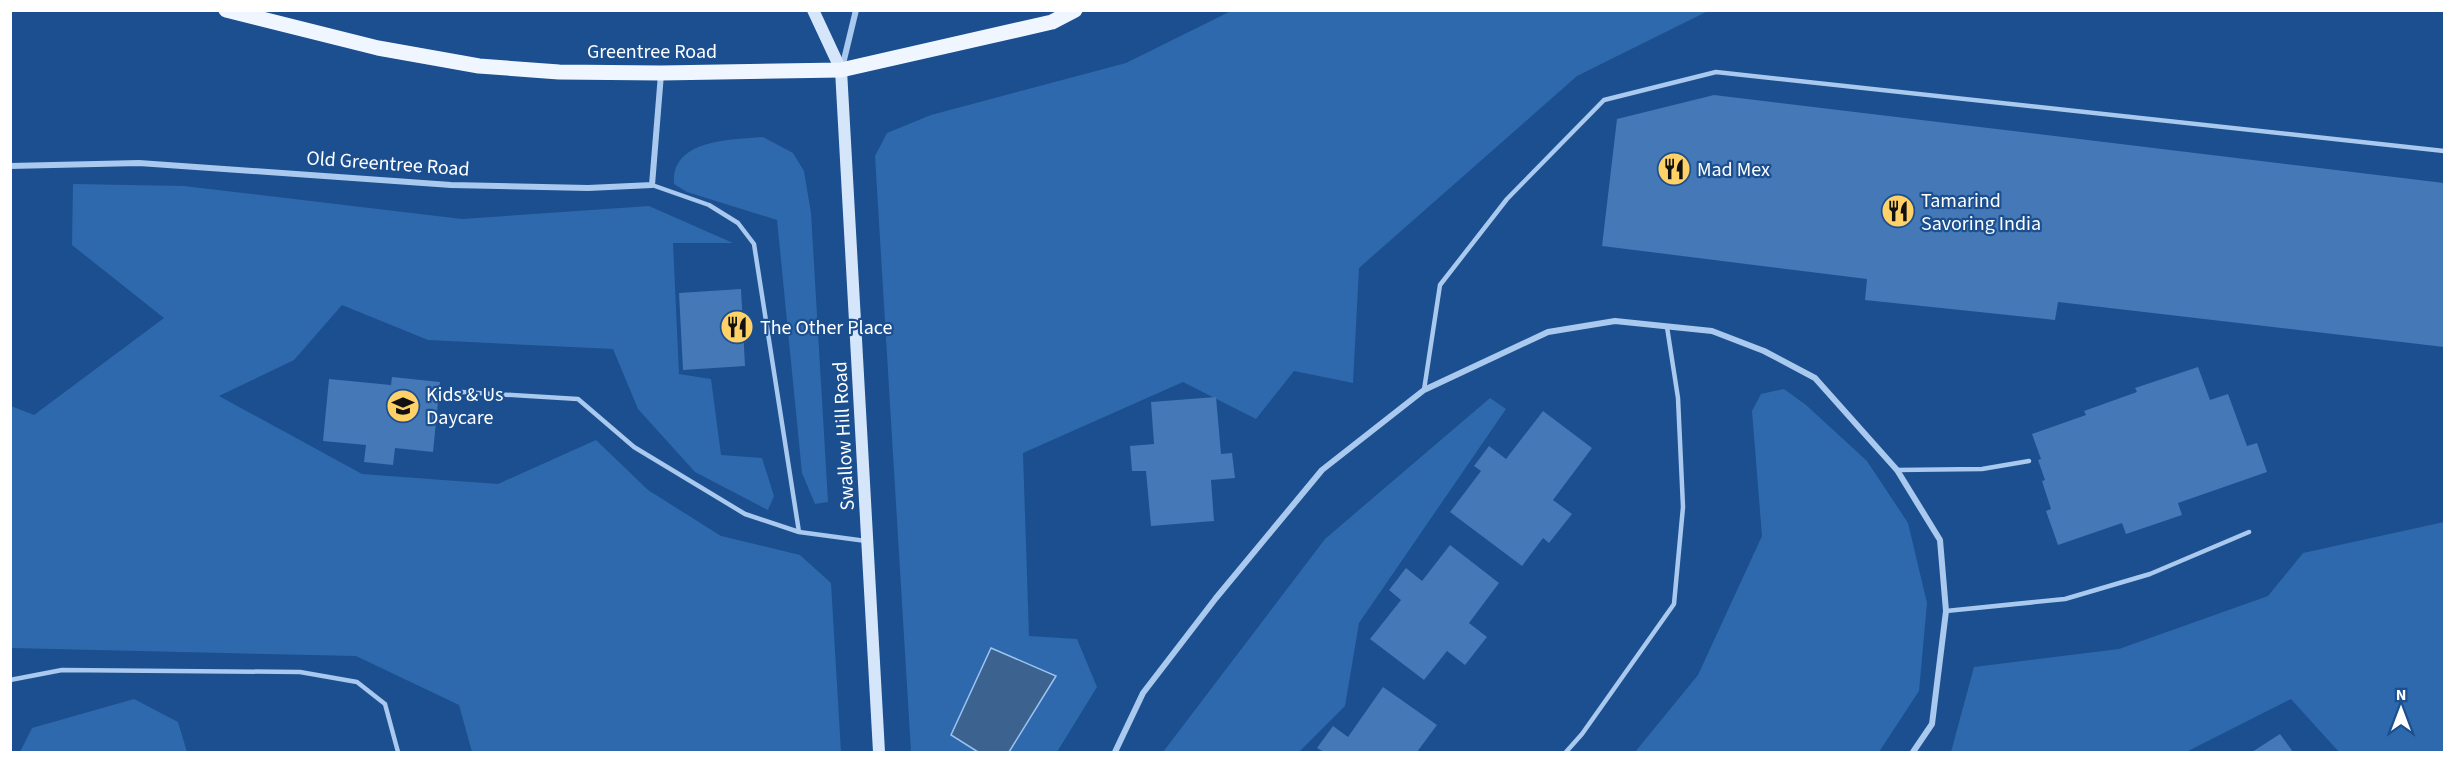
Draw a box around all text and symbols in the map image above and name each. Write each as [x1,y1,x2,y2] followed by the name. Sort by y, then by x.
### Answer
[587,38,717,66] street label: Greentree Road
[305,144,471,184] street label: Old Greentree Road
[1656,151,1692,187] restaurant icon: Mad Mex
[1697,156,1770,184] place label: Mad Mex
[1921,187,2041,238] place label: Tamarind Savoring India
[1880,193,1916,229] restaurant icon: Tamarind Savoring India
[719,309,755,345] restaurant icon: The Other Place
[760,314,892,342] place label: The Other Place
[826,361,862,511] street label: Swallow Hill Road
[426,381,503,432] place label: Kids & Us Daycare
[385,388,421,424] school or university icon: Kids & Us Daycare
[2371,679,2431,739] north arrow
[2396,684,2406,706] text: N

